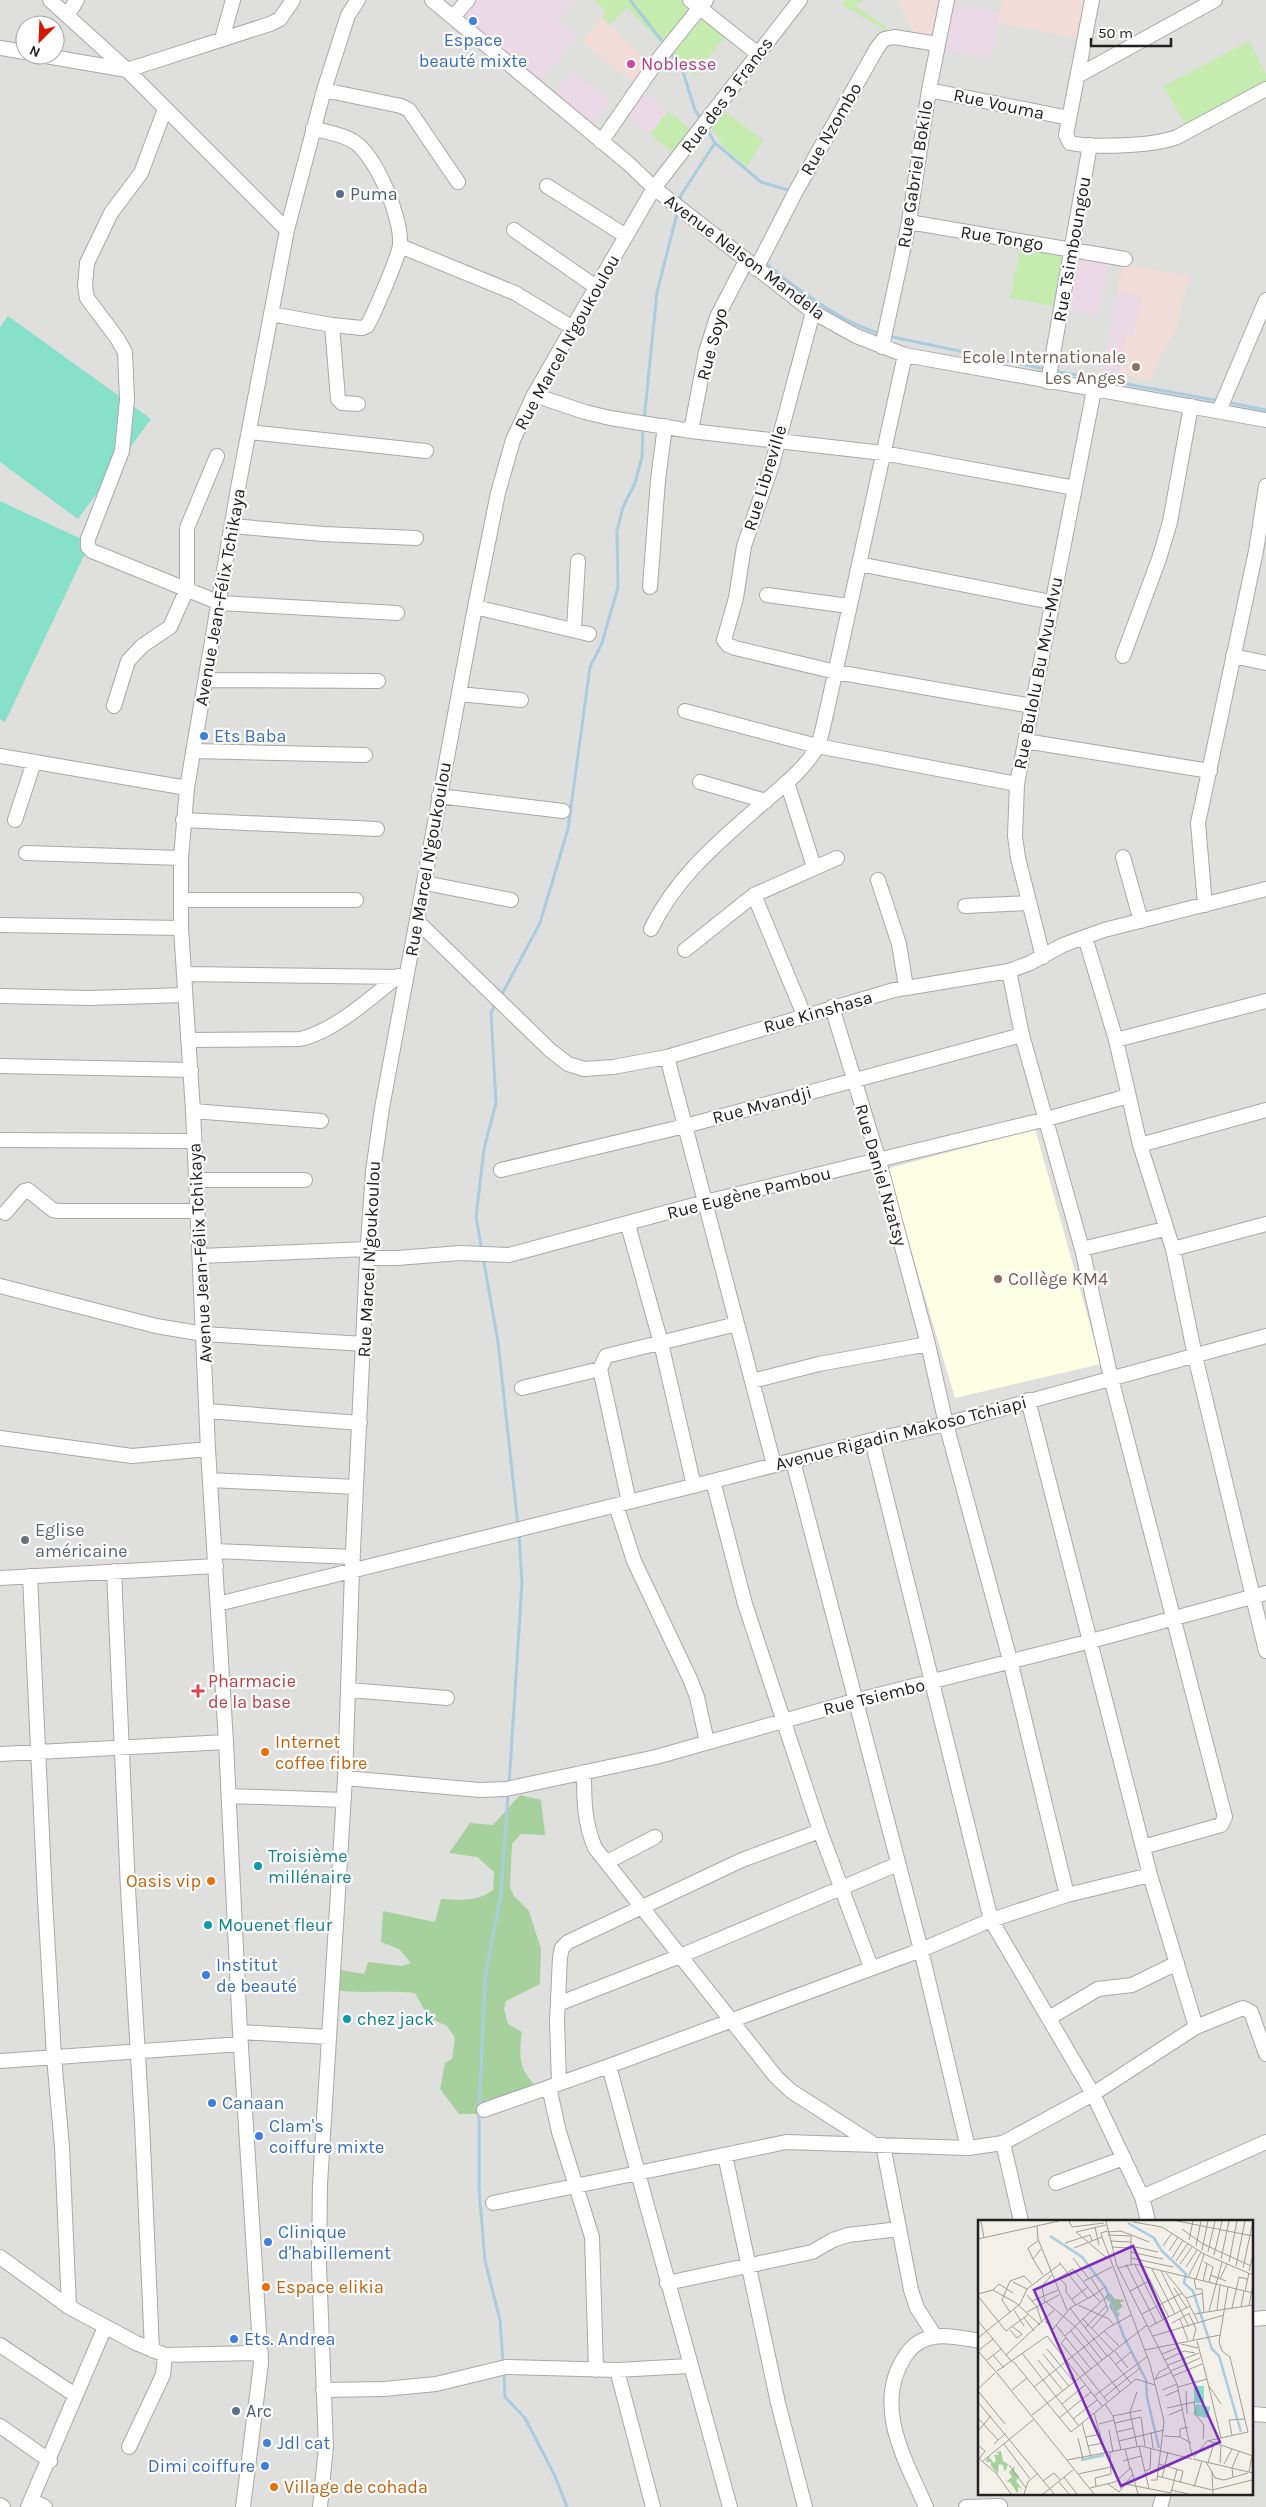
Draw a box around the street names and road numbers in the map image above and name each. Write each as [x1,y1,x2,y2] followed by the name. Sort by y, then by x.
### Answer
[676,33,778,157] street label: Rue des 3 Francs
[796,79,866,179] street label: Rue Nzombo
[951,84,1047,124] street label: Rue Vouma
[892,98,938,250] street label: Rue Gabriel Bokilo
[1048,174,1096,324] street label: Rue Tsimboungou
[660,189,830,325] street label: Avenue Nelson Mandela
[959,221,1045,255] street label: Rue Tongo
[510,250,624,434] street label: Rue Marcel N'goukoulou
[692,305,732,383] street label: Rue Soyo
[738,422,792,534] street label: Rue Libreville
[190,486,250,708] street label: Avenue Jean-Félix Tchikaya
[1009,575,1067,771] street label: Rue Bulolu Bu Mvu-Mvu
[400,760,456,958] street label: Rue Marcel N'goukoulou
[761,986,875,1038] street label: Rue Kinshasa
[710,1081,814,1129] street label: Rue Mvandji
[850,1101,912,1249] street label: Rue Daniel Nzatsy
[183,1142,217,1364] street label: Avenue Jean-Félix Tchikaya
[353,1160,385,1358] street label: Rue Marcel N'goukoulou
[665,1162,833,1224] street label: Rue Eugène Pambou
[773,1391,1029,1475] street label: Avenue Rigadin Makoso Tchiapi
[821,1674,927,1720] street label: Rue Tsiembo

